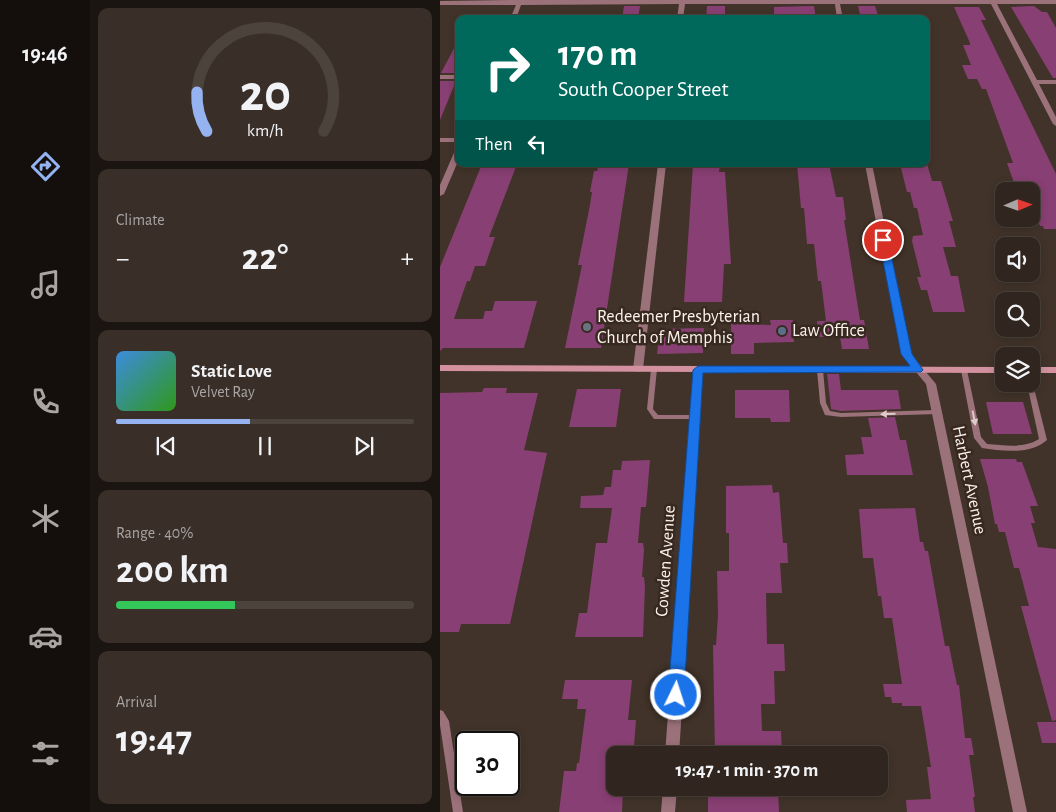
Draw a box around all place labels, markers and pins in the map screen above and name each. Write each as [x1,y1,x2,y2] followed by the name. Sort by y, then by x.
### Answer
[862,219,904,261] pin
[597,308,760,347] place label: Redeemer Presbyterian Church of Memphis
[581,321,593,333] marker: Redeemer Presbyterian Church of Memphis
[792,322,865,340] place label: Law Office
[776,325,788,337] marker: Law Office

